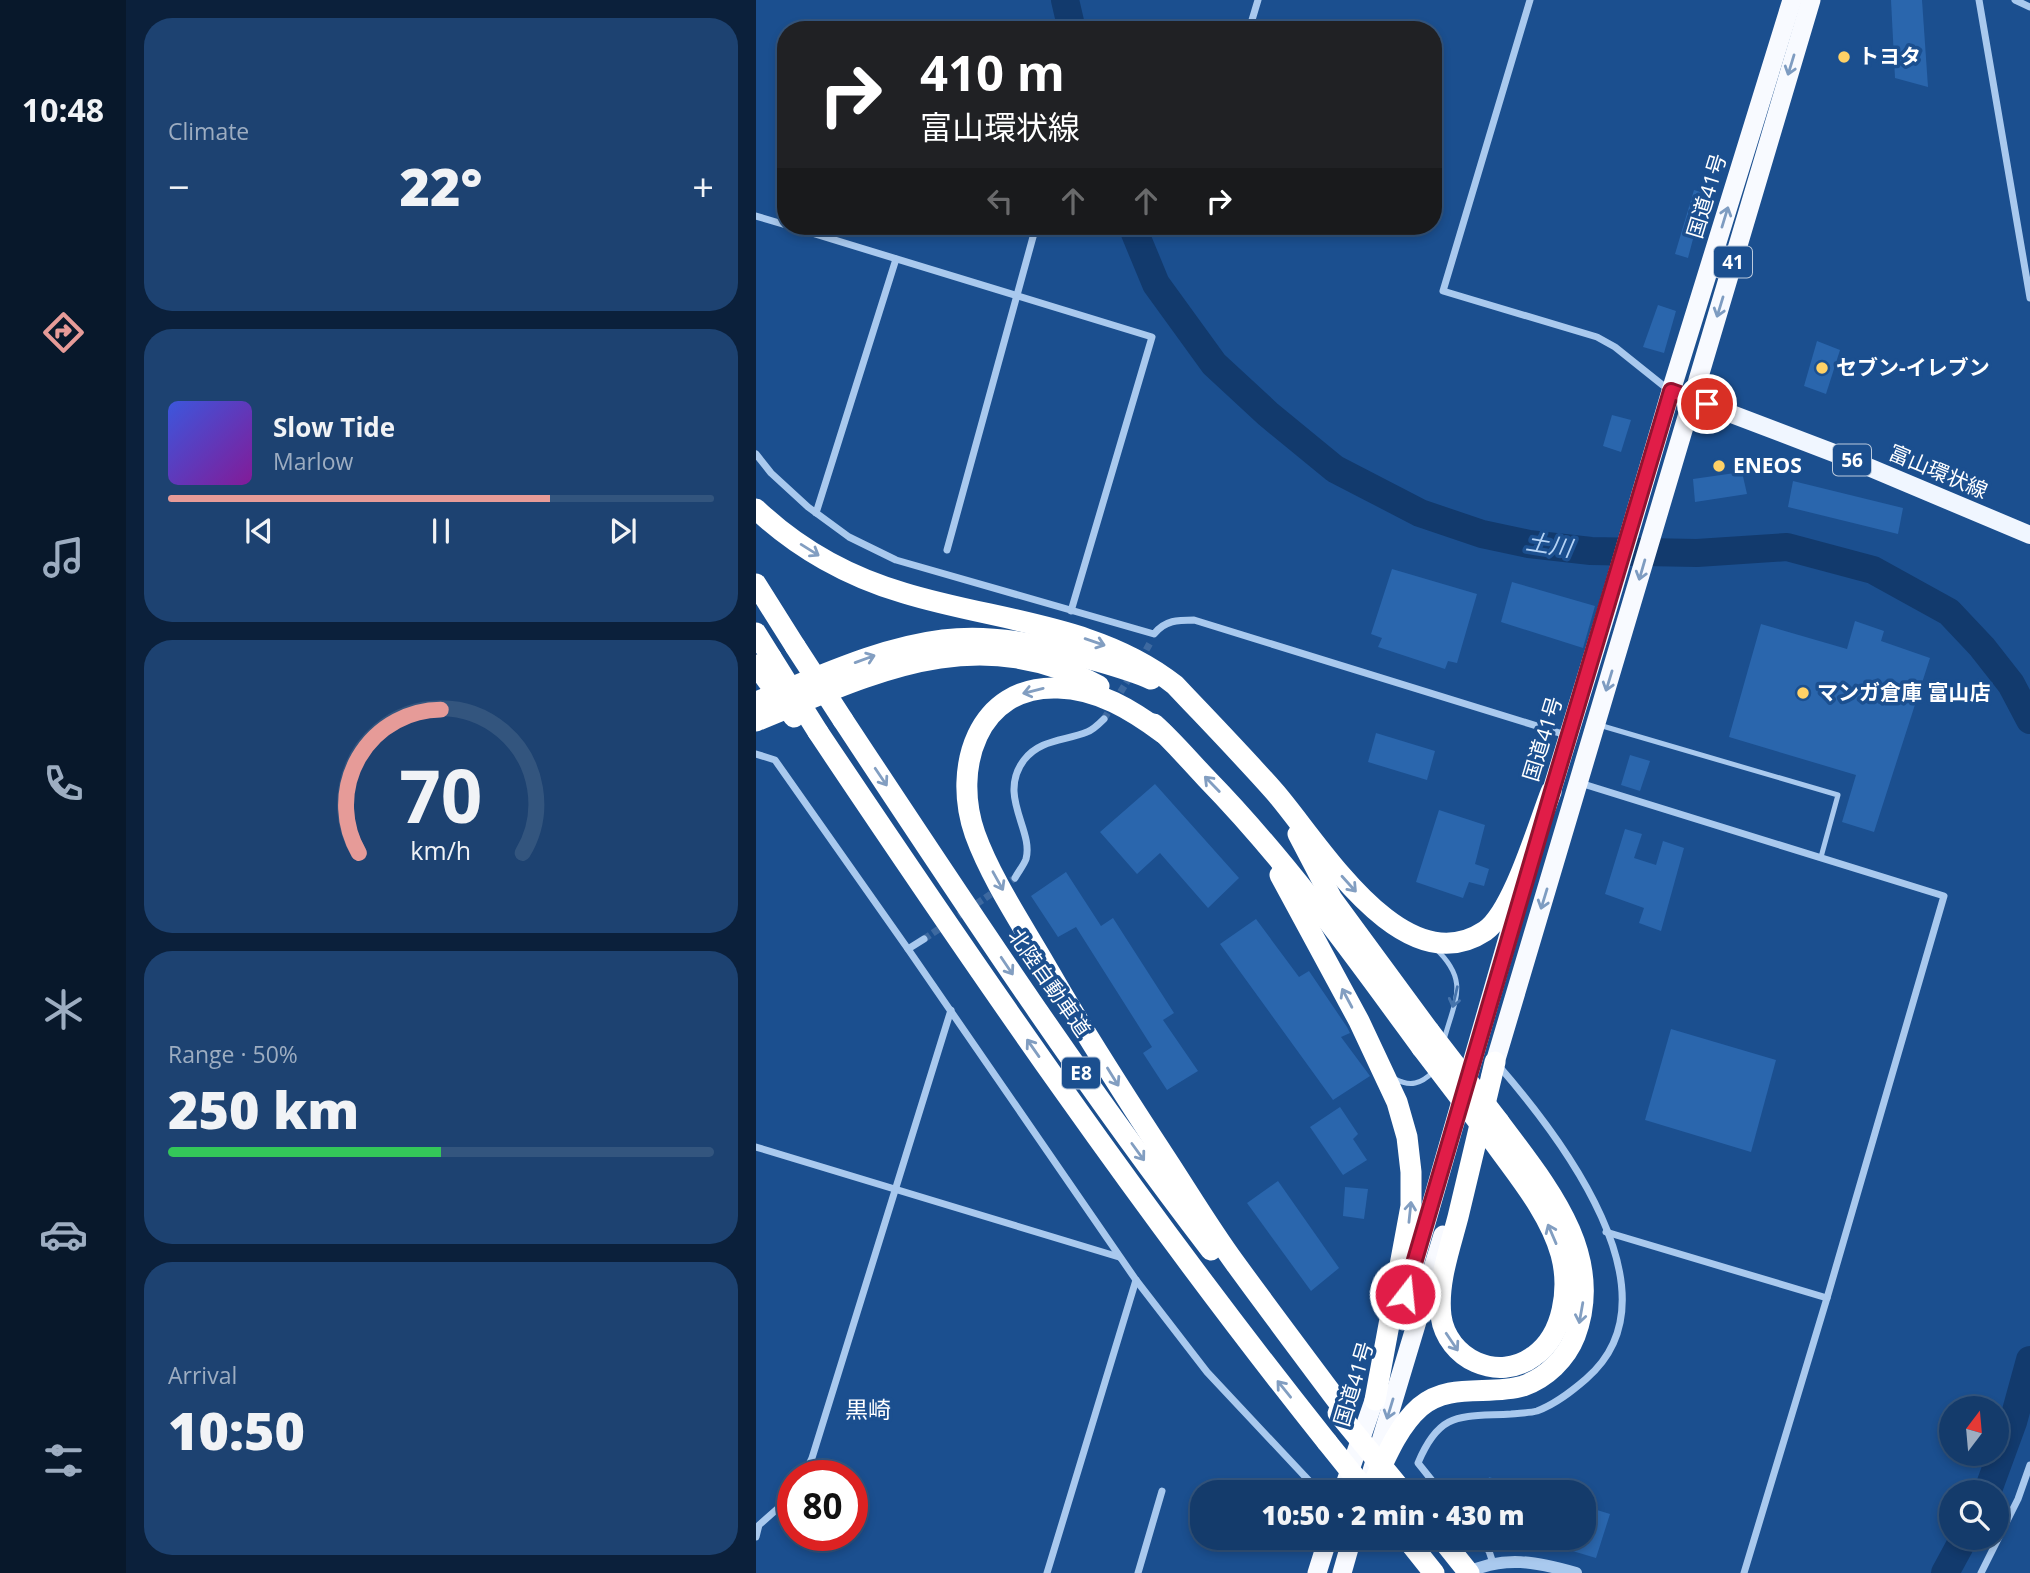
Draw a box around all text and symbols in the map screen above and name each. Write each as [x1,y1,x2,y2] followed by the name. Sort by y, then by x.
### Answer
[920,39,1065,105] text: 410 m
[1858,42,1921,70] place label: トヨタ
[805,49,896,140] icon: right
[1836,49,1852,65] marker: トヨタ
[1784,54,1797,76] one-way arrow
[22,88,104,131] text: 10:48
[920,105,1080,148] text: 富山環状線
[168,115,249,147] text: Climate
[400,150,482,221] text: 22°
[1680,150,1732,241] street label: 国道41号
[168,160,190,212] text: −
[692,160,714,212] text: +
[981,182,1019,220] icon: left
[1054,182,1092,220] icon: ahead
[1127,182,1165,220] icon: ahead
[1200,182,1238,220] icon: right
[1719,206,1732,228] one-way arrow
[1714,246,1752,278] road number: 41
[1712,296,1725,318] one-way arrow
[39,308,88,357] icon: directions
[1836,353,1990,381] place label: セブン-イレブン
[1814,360,1830,376] marker: セブン-イレブン
[1677,374,1737,434] pin
[1688,385,1726,423] icon: arrive
[273,409,395,445] text: Slow Tide
[1885,438,1992,504] street label: 富山環状線
[1833,444,1871,475] road number: 56
[273,445,353,477] text: Marlow
[1733,451,1802,479] place label: ENEOS
[1711,458,1727,474] marker: ENEOS
[240,512,278,550] icon: previous
[422,512,460,550] icon: pause
[604,512,642,550] icon: next
[1524,525,1577,564] water label: 土川
[39,533,88,582] icon: music
[800,543,820,557] one-way arrow
[1635,559,1648,581] one-way arrow
[1084,636,1106,649] one-way arrow
[854,652,876,665] one-way arrow
[1602,670,1615,692] one-way arrow
[1817,678,1990,706] place label: マンガ倉庫 富山店
[1022,685,1045,699] one-way arrow
[1795,685,1811,701] marker: マンガ倉庫 富山店
[1516,693,1568,784] street label: 国道41号
[399,745,483,844] text: 70
[39,759,88,808] icon: phone
[873,767,888,786] one-way arrow
[1204,776,1221,793] one-way arrow
[411,832,471,866] text: km/h
[991,870,1005,890] one-way arrow
[1341,875,1358,892] one-way arrow
[1536,888,1549,910] one-way arrow
[1002,923,1097,1042] street label: 北陸自動車道
[1000,956,1014,975] one-way arrow
[39,985,88,1034] icon: climate
[1448,985,1462,1008] one-way arrow
[1340,988,1353,1009] one-way arrow
[168,1038,298,1070] text: Range · 50%
[1026,1039,1040,1058] one-way arrow
[1062,1058,1100,1088] road number: E8
[1106,1066,1120,1086] one-way arrow
[168,1073,359,1144] text: 250 km
[1131,1142,1145,1161] one-way arrow
[1403,1201,1416,1224] one-way arrow
[39,1210,88,1259] icon: car
[1545,1223,1558,1245] one-way arrow
[1368,1257,1442,1331] position arrow
[1574,1301,1587,1324] one-way arrow
[1445,1332,1459,1351] one-way arrow
[1327,1338,1379,1429] street label: 国道41号
[168,1359,237,1391] text: Arrival
[1277,1380,1292,1398] one-way arrow
[845,1393,891,1425] district label: 黒崎
[168,1394,305,1465] text: 10:50
[1939,1396,2009,1466] north arrow
[1939,1396,2009,1550] map controls
[1383,1398,1396,1420] one-way arrow
[39,1436,88,1485] icon: filters
[777,1460,868,1551] speed limit sign: 80
[1939,1480,2009,1550] button: search
[1262,1497,1524,1533] text: 10:50 · 2 min · 430 m

